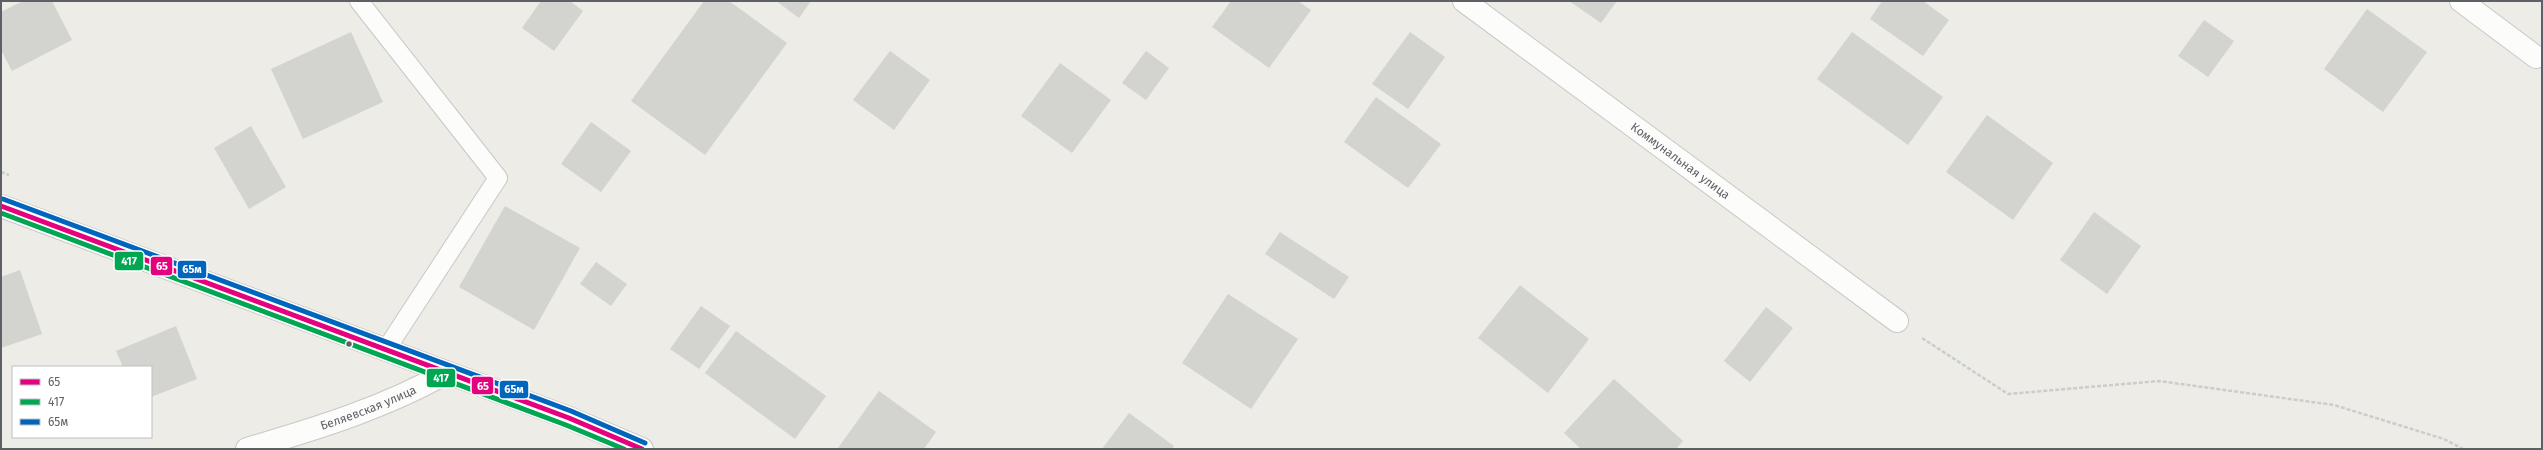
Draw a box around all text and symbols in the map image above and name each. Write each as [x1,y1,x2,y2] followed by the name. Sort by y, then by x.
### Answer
[1628,120,1733,202] street label: Коммунальная улица
[114,251,144,271] line badge: 417
[121,255,137,268] text: 417
[150,256,173,276] line badge: 65
[156,260,168,273] text: 65
[177,260,207,279] line badge: 65м
[182,263,202,276] text: 65м
[344,339,354,349] unlabelled marker
[12,366,152,438] legend
[426,368,456,388] line badge: 417
[433,372,449,385] text: 417
[48,375,60,389] text: 65
[471,376,494,395] line badge: 65
[477,380,489,393] text: 65
[499,380,529,399] line badge: 65м
[318,383,418,433] street label: Беляевская улица
[504,383,524,396] text: 65м
[48,395,64,409] text: 417
[48,415,68,429] text: 65м

